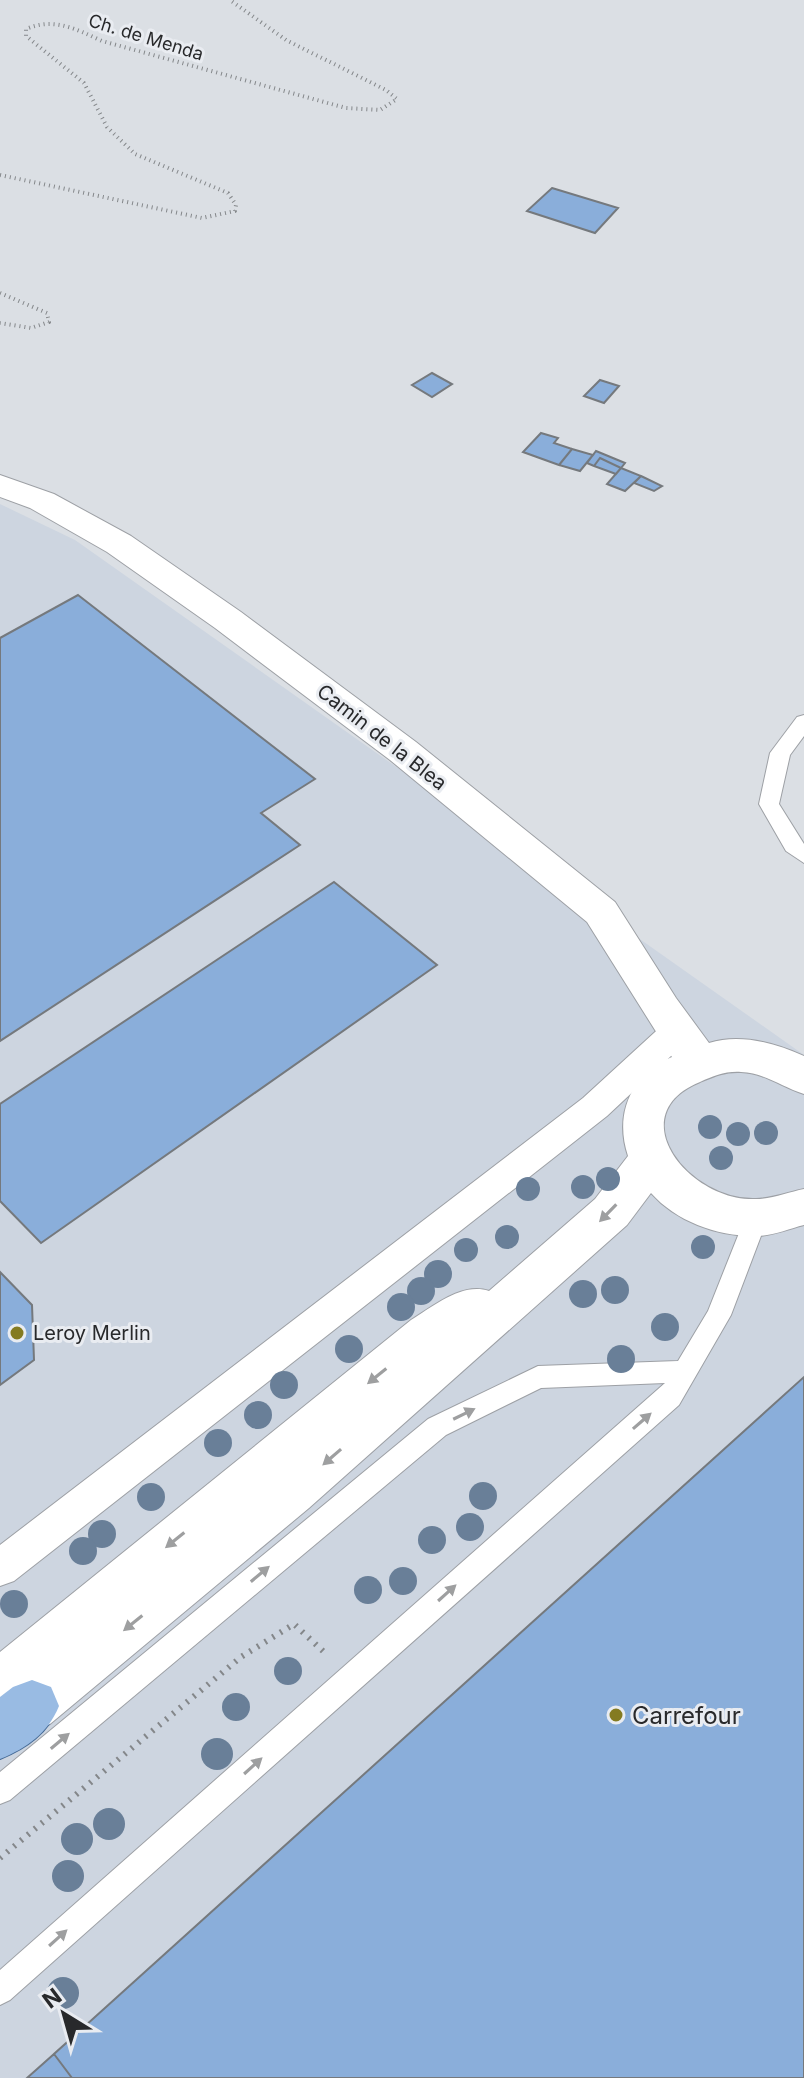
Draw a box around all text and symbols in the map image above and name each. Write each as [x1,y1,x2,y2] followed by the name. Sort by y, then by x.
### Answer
[86,10,206,64] street label: Ch. de Menda
[312,679,452,795] street label: Camin de la Blea
[600,1203,618,1222] one-way arrow
[33,1321,151,1345] place label: Leroy Merlin
[8,1324,26,1342] marker: Leroy Merlin
[366,1367,387,1384] one-way arrow
[452,1407,475,1421] one-way arrow
[633,1413,652,1431] one-way arrow
[323,1448,343,1465] one-way arrow
[165,1532,186,1549] one-way arrow
[250,1567,270,1583] one-way arrow
[438,1585,457,1603] one-way arrow
[123,1614,143,1631] one-way arrow
[632,1701,741,1730] place label: Carrefour
[607,1706,625,1724] marker: Carrefour
[50,1733,70,1750] one-way arrow
[242,1758,262,1775] one-way arrow
[49,1930,68,1948] one-way arrow
[24,1974,104,2054] north arrow
[37,1983,66,2013] text: N

